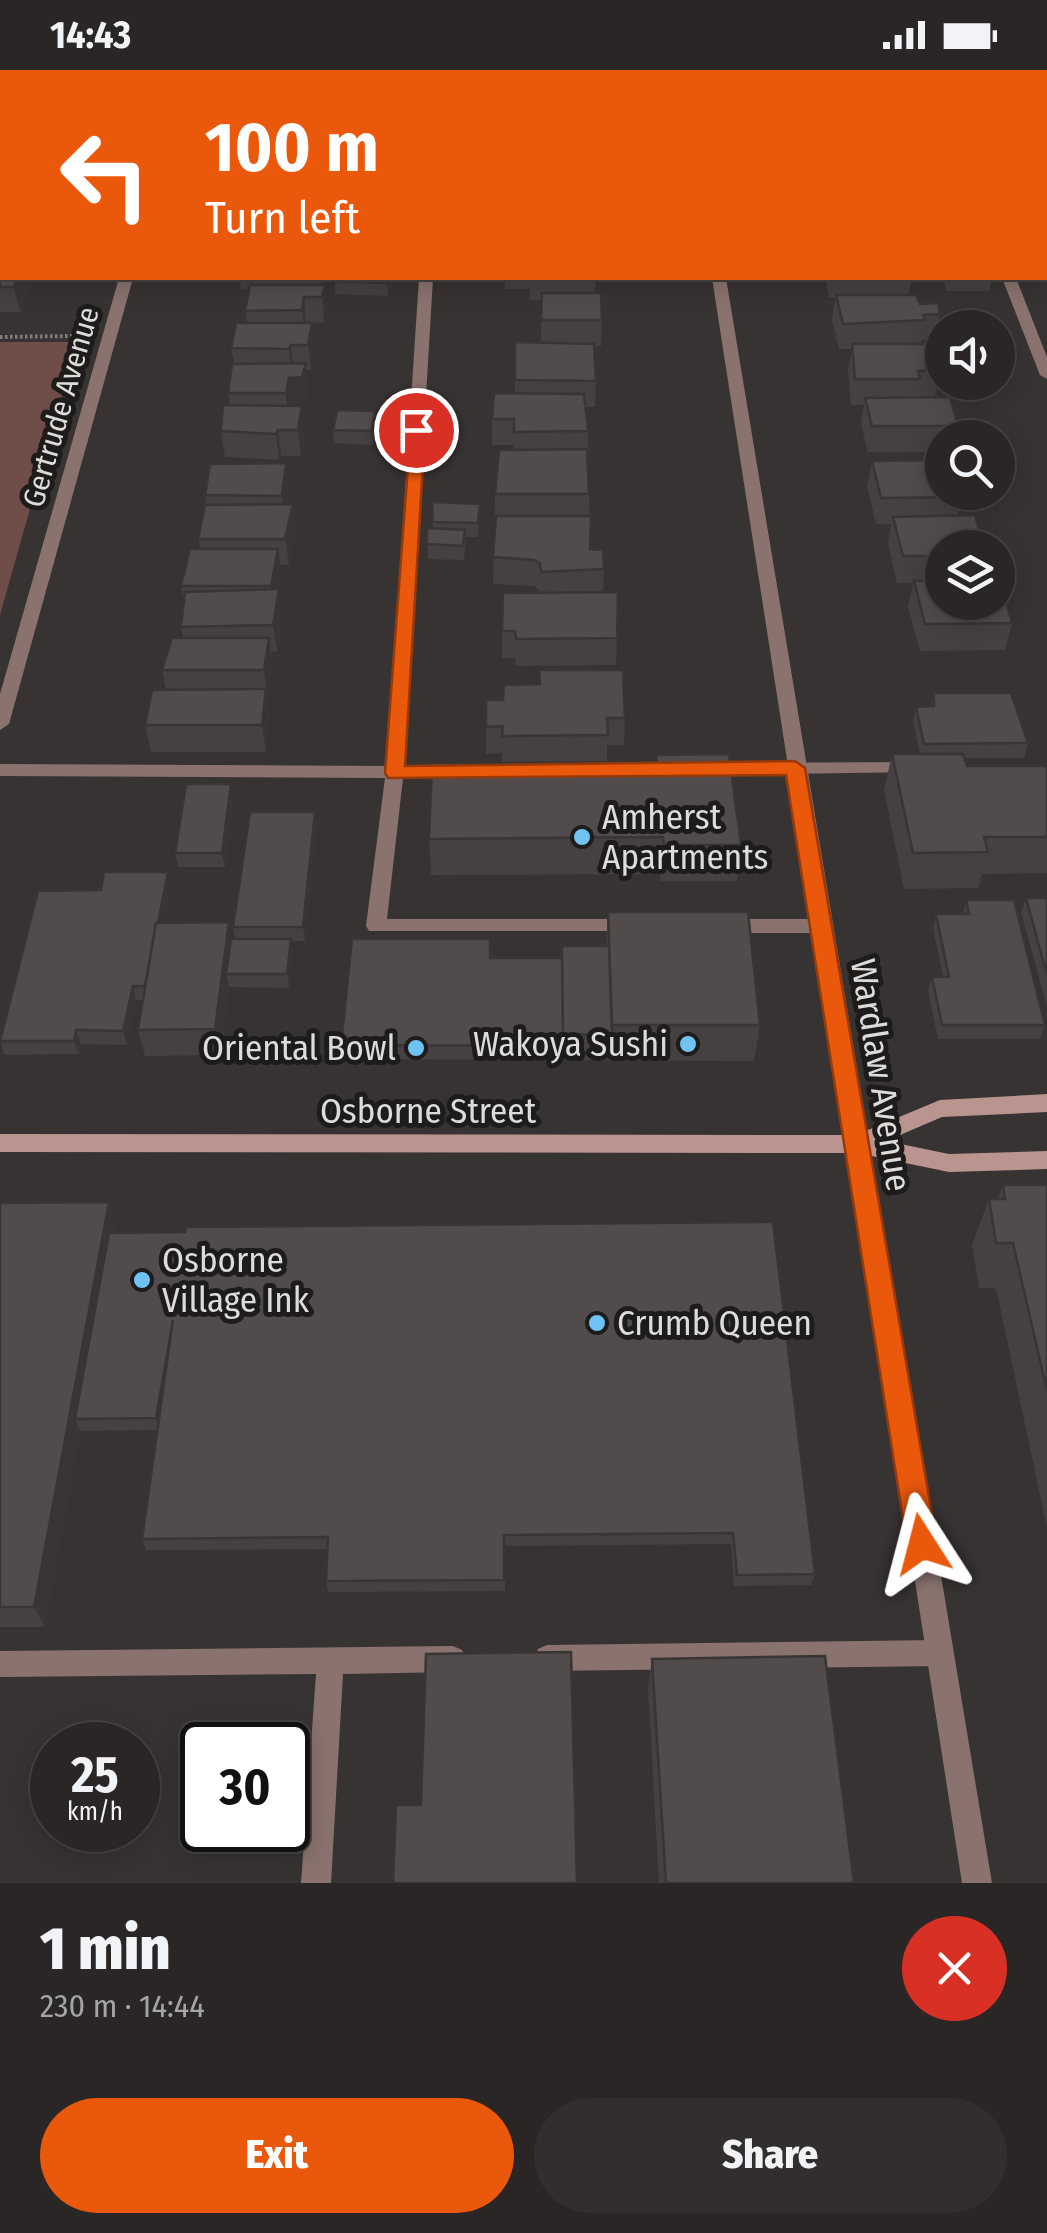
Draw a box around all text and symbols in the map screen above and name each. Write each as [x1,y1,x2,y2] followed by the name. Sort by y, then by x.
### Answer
[50,12,131,58] text: 14:43
[205,106,379,190] text: 100 m
[40,110,170,240] icon: left
[205,191,360,245] text: Turn left
[15,303,107,511] street label: Gertrude Avenue
[925,310,1015,620] map controls
[925,310,1015,400] button: sound
[374,388,459,473] pin
[389,403,444,458] icon: arrive
[925,420,1015,510] button: search
[925,530,1015,620] button: layers
[602,796,769,878] place label: Amherst Apartments
[571,826,593,848] marker: Amherst Apartments
[842,956,920,1194] street label: Wardlaw Avenue
[473,1023,668,1065] place label: Wakoya Sushi
[202,1027,396,1069] place label: Oriental Bowl
[677,1033,699,1055] marker: Wakoya Sushi
[405,1037,427,1059] marker: Oriental Bowl
[320,1090,537,1132] street label: Osborne Street
[162,1239,310,1321] place label: Osborne Village Ink
[131,1269,153,1291] marker: Osborne Village Ink
[617,1302,812,1344] place label: Crumb Queen
[586,1312,608,1334] marker: Crumb Queen
[870,1492,974,1596] position arrow
[180,1722,310,1852] speed limit sign: 30
[71,1745,119,1805] text: 25
[67,1797,123,1827] text: km/h
[40,1913,171,1985] text: 1 min
[902,1916,1007,2021] button: close
[40,1987,205,2025] text: 230 m · 14:44
[40,2098,514,2213] button: Exit
[534,2098,1007,2213] button: Share

